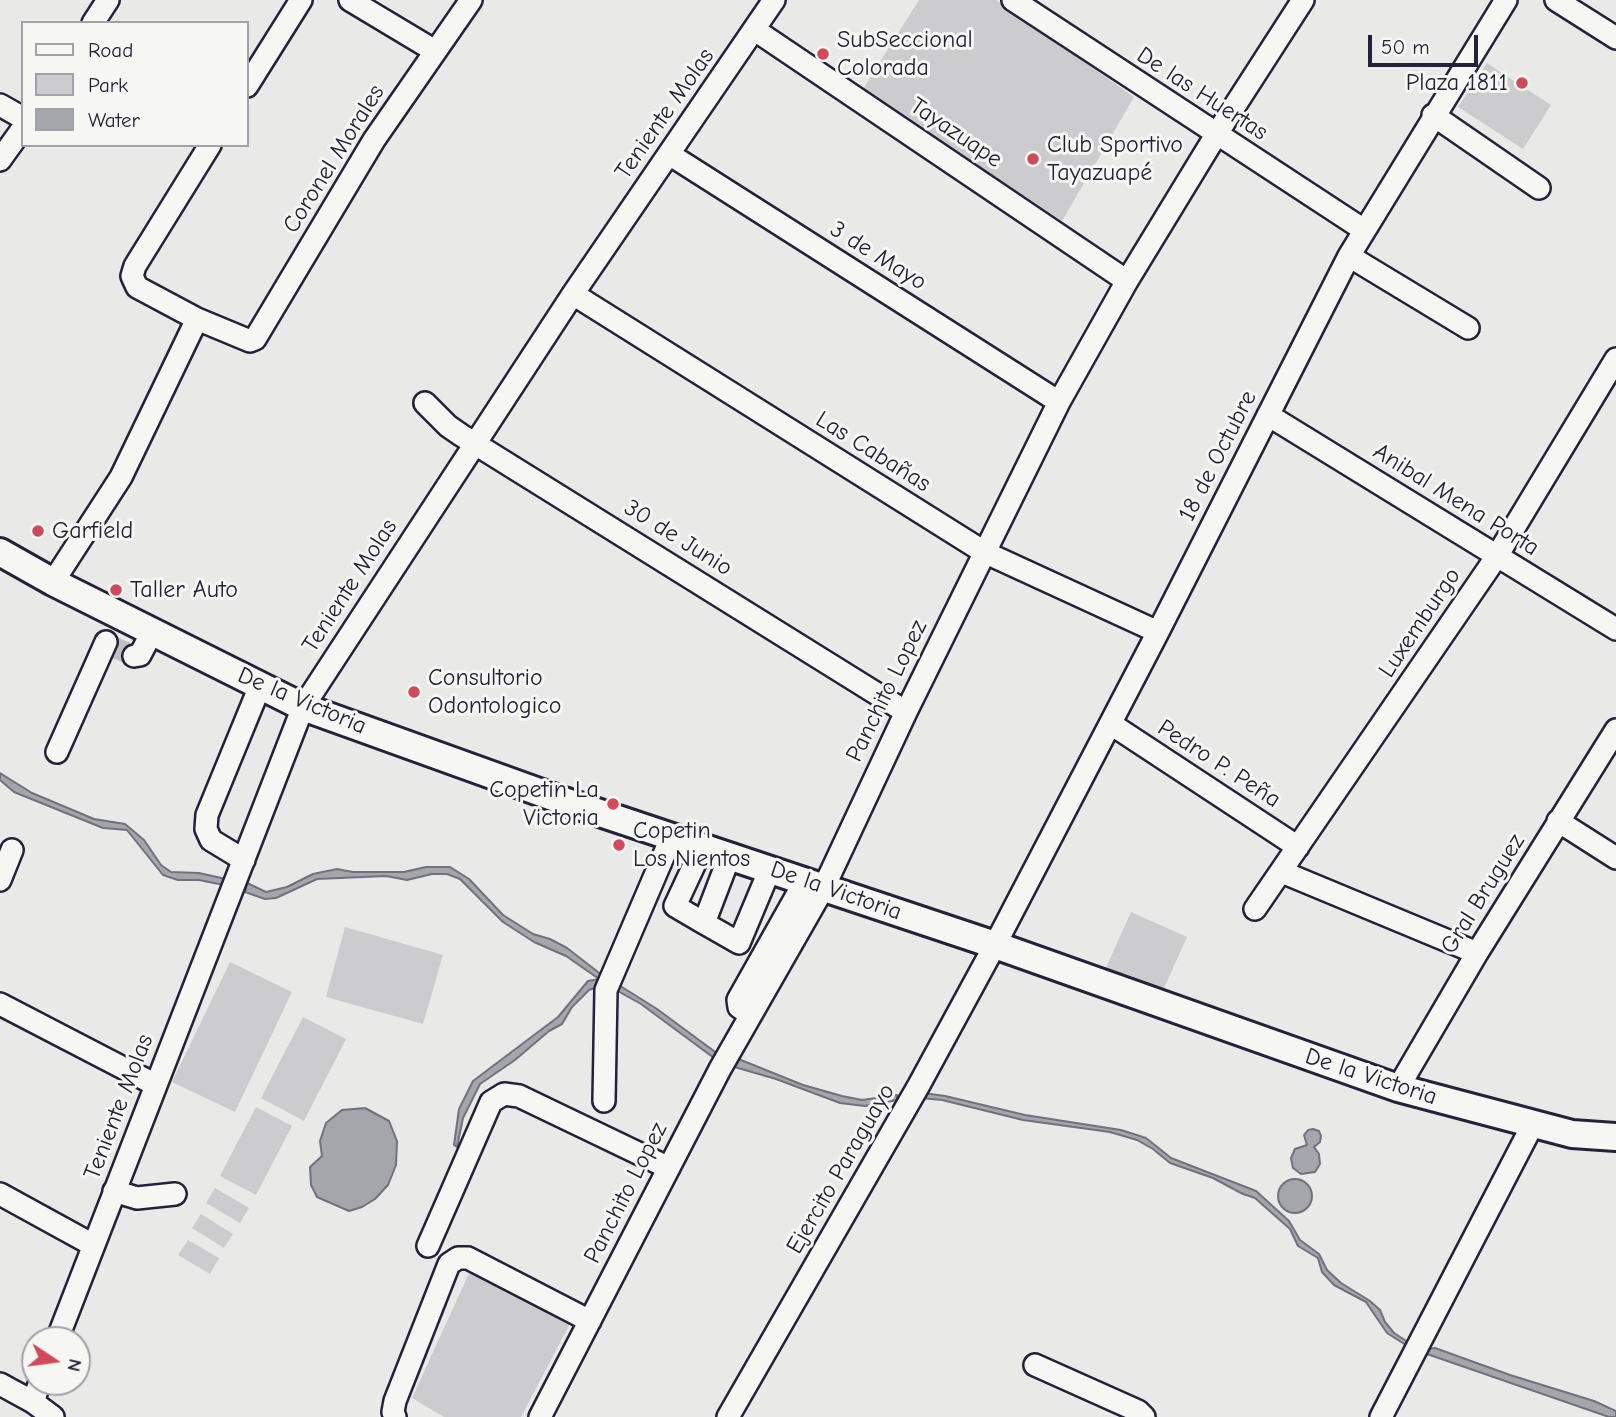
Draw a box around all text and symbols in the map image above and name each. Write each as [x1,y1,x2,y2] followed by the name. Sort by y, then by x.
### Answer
[21,21,248,147] legend
[1371,21,1481,65] scale bar
[837,26,973,82] place label: SubSeccional Colorada
[1381,35,1430,59] text: 50 m
[88,38,133,62] text: Road
[1131,41,1273,147] street label: De las Huertas
[609,43,721,185] street label: Teniente Molas
[815,46,831,62] marker: SubSeccional Colorada
[1406,69,1508,97] place label: Plaza 1811
[88,73,128,97] text: Park
[1514,75,1530,91] marker: Plaza 1811
[277,80,391,238] street label: Coronel Morales
[904,92,1008,174] street label: Tayazuape
[88,108,140,132] text: Water
[1047,131,1183,187] place label: Club Sportivo Tayazuapé
[1025,151,1041,167] marker: Club Sportivo Tayazuapé
[824,215,932,297] street label: 3 de Mayo
[1173,386,1263,526] street label: 18 de Octubre
[810,405,936,499] street label: Las Cabañas
[1368,437,1544,563] street label: Anibal Mena Porta
[619,493,737,583] street label: 30 de Junio
[296,514,404,658] street label: Teniente Molas
[52,517,133,545] place label: Garfield
[30,523,46,539] marker: Garfield
[1373,563,1467,683] street label: Luxemburgo
[130,576,238,604] place label: Taller Auto
[108,582,124,598] marker: Taller Auto
[840,615,934,767] street label: Panchito Lopez
[233,661,371,741] street label: De la Victoria
[428,664,561,720] place label: Consultorio Odontologico
[406,684,422,700] marker: Consultorio Odontologico
[1152,714,1286,814] street label: Pedro P. Peña
[489,776,599,832] place label: Copetin La Victoria
[605,796,621,812] marker: Copetin La Victoria
[633,817,750,873] place label: Copetin Los Nientos
[1435,829,1531,959] street label: Gral Bruguez
[611,837,627,853] marker: Copetin Los Nientos
[767,855,905,927] street label: De la Victoria
[78,1030,160,1184] street label: Teniente Molas
[1301,1042,1441,1112] street label: De la Victoria
[781,1079,901,1259] street label: Ejercito Paraguayo
[578,1118,674,1268] street label: Panchito Lopez
[21,1326,91,1396] north arrow
[62,1357,87,1374] text: N

